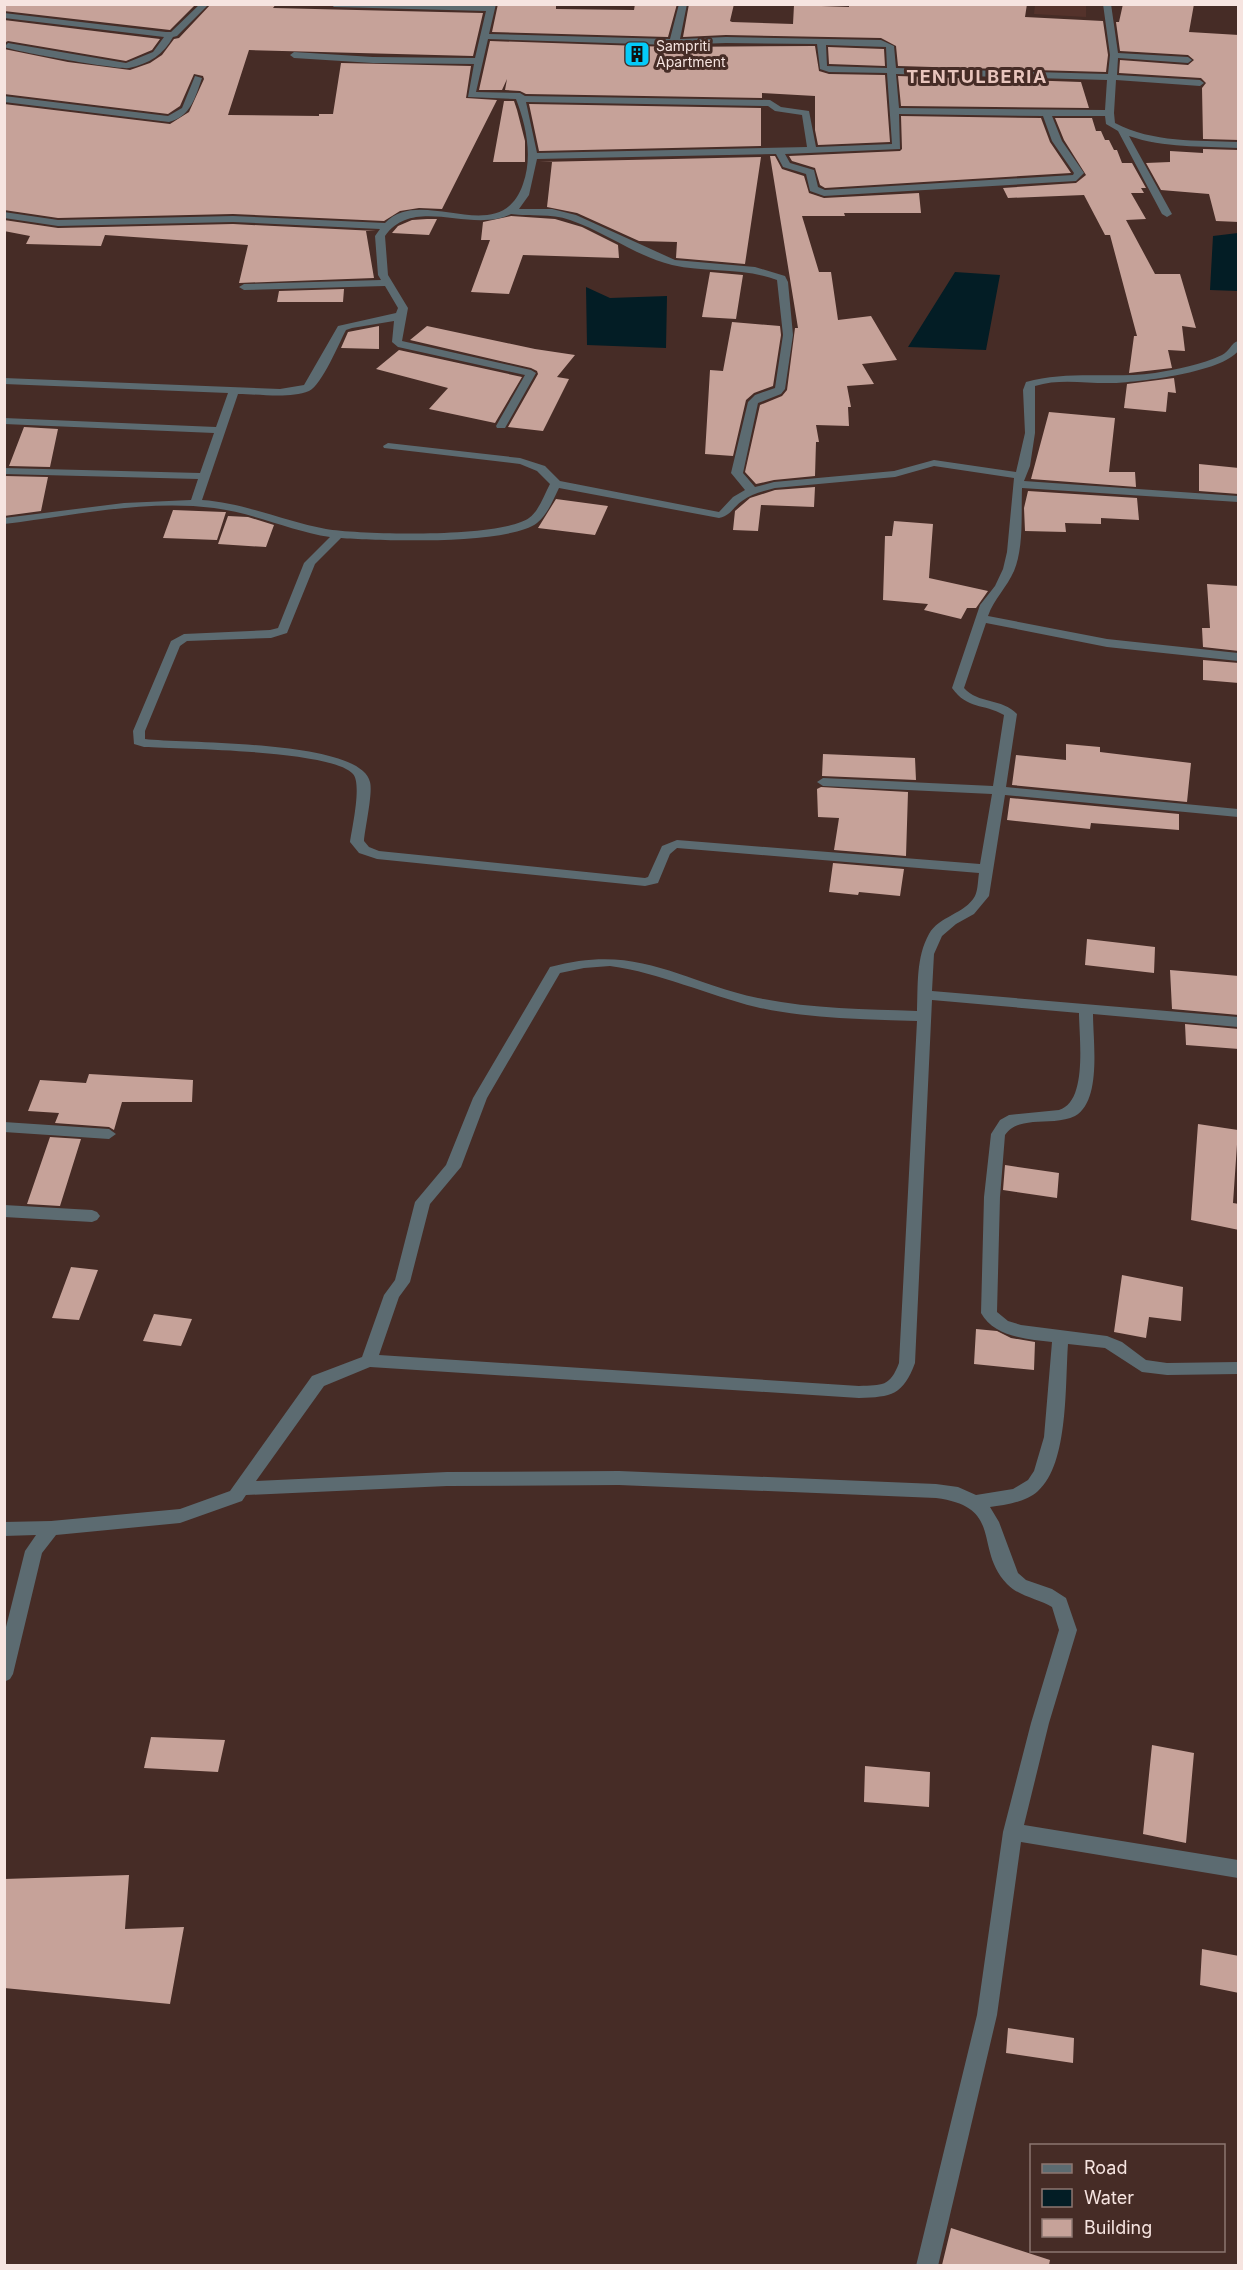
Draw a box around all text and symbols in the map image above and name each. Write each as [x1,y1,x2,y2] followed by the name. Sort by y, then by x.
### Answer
[656,37,726,70] place label: Sampriti Apartment
[622,39,652,69] building icon: Sampriti Apartment
[906,66,1048,87] district label: TENTULBERIA
[1030,2144,1225,2252] legend
[1084,2157,1127,2178] text: Road
[1084,2187,1134,2208] text: Water
[1084,2217,1152,2238] text: Building

